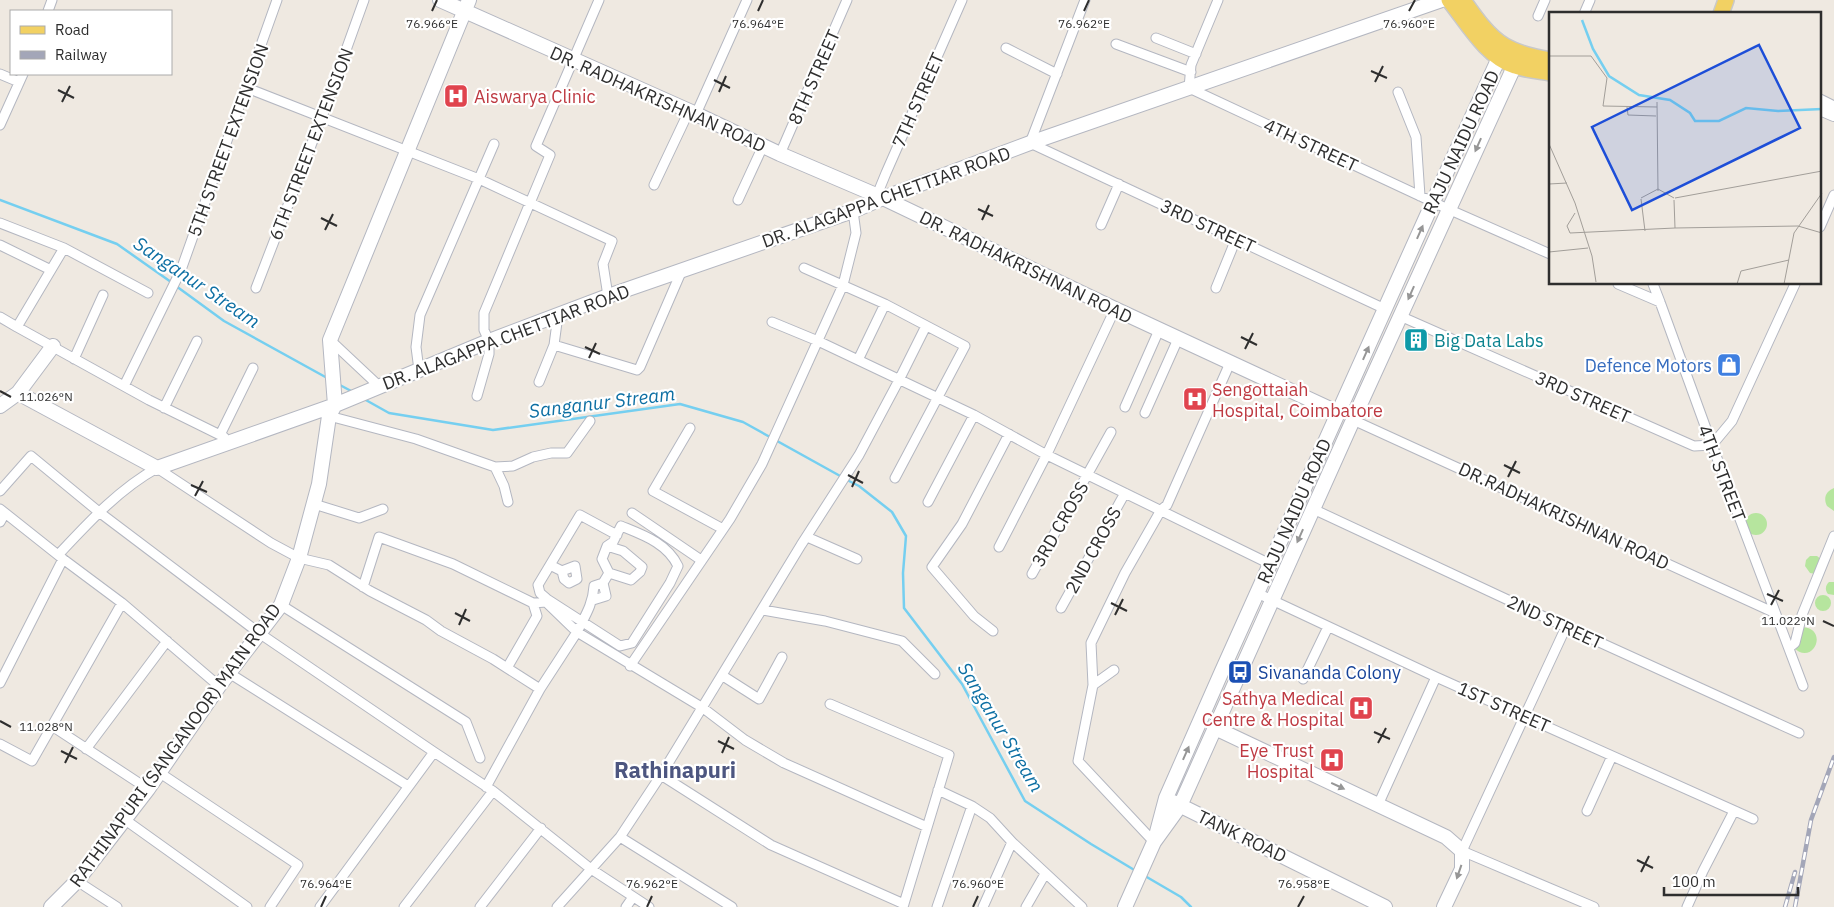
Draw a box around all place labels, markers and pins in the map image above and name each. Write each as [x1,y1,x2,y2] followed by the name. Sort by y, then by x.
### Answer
[443,83,469,109] hospital icon: Aiswarya Clinic
[474,85,596,108] place label: Aiswarya Clinic
[1403,327,1429,353] building icon: Big Data Labs
[1434,329,1544,352] place label: Big Data Labs
[1716,352,1742,378] shop icon: Defence Motors
[1585,354,1712,377] place label: Defence Motors
[1212,378,1383,422] place label: Sengottaiah Hospital, Coimbatore
[1182,386,1208,412] hospital icon: Sengottaiah Hospital, Coimbatore
[1227,659,1253,685] bus stop icon: Sivananda Colony
[1258,661,1401,684] place label: Sivananda Colony
[1202,687,1344,731] place label: Sathya Medical Centre & Hospital
[1348,695,1374,721] hospital icon: Sathya Medical Centre & Hospital
[1239,739,1314,783] place label: Eye Trust Hospital
[1319,747,1345,773] hospital icon: Eye Trust Hospital

